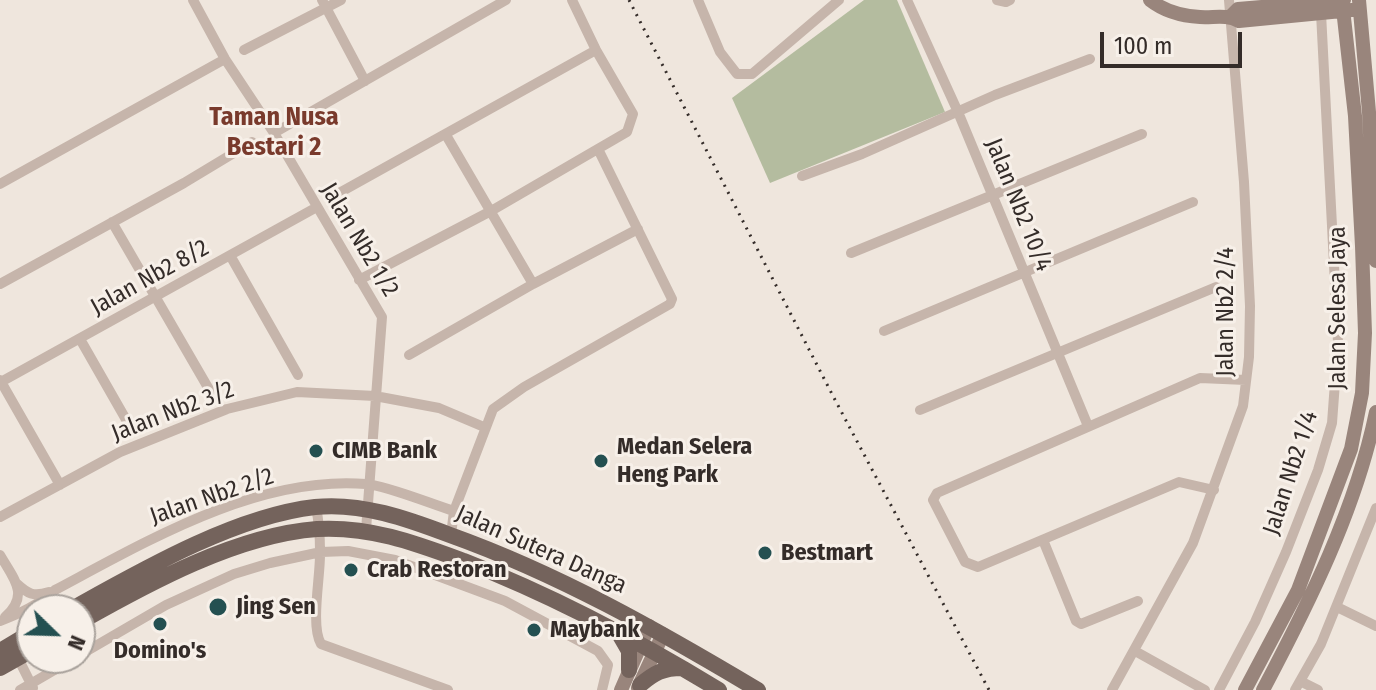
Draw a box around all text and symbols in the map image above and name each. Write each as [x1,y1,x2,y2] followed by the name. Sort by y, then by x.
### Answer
[1104,16,1246,66] scale bar
[1114,32,1172,60] text: 100 m
[209,102,339,164] district label: Taman Nusa Bestari 2
[978,134,1058,276] street label: Jalan Nb2 10/4
[314,178,404,302] street label: Jalan Nb2 1/2
[1324,226,1352,390] street label: Jalan Selesa Jaya
[86,234,214,322] street label: Jalan Nb2 8/2
[1212,247,1240,377] street label: Jalan Nb2 2/4
[108,376,238,448] street label: Jalan Nb2 3/2
[1257,407,1325,539] street label: Jalan Nb2 1/4
[617,433,752,489] place label: Medan Selera Heng Park
[332,437,437,465] place label: CIMB Bank
[307,442,325,460] marker: CIMB Bank
[592,452,610,470] marker: Medan Selera Heng Park
[146,462,278,532] street label: Jalan Nb2 2/2
[451,499,631,601] street label: Jalan Sutera Danga
[781,539,873,567] place label: Bestmart
[756,544,774,562] marker: Bestmart
[367,556,507,584] place label: Crab Restoran
[342,561,360,579] marker: Crab Restoran
[236,593,316,621] place label: Jing Sen
[16,594,96,674] north arrow
[207,596,229,618] marker: Jing Sen
[151,615,169,633] marker: Domino's
[550,616,640,644] place label: Maybank
[525,621,543,639] marker: Maybank
[62,631,92,654] text: N
[114,637,206,665] place label: Domino's

